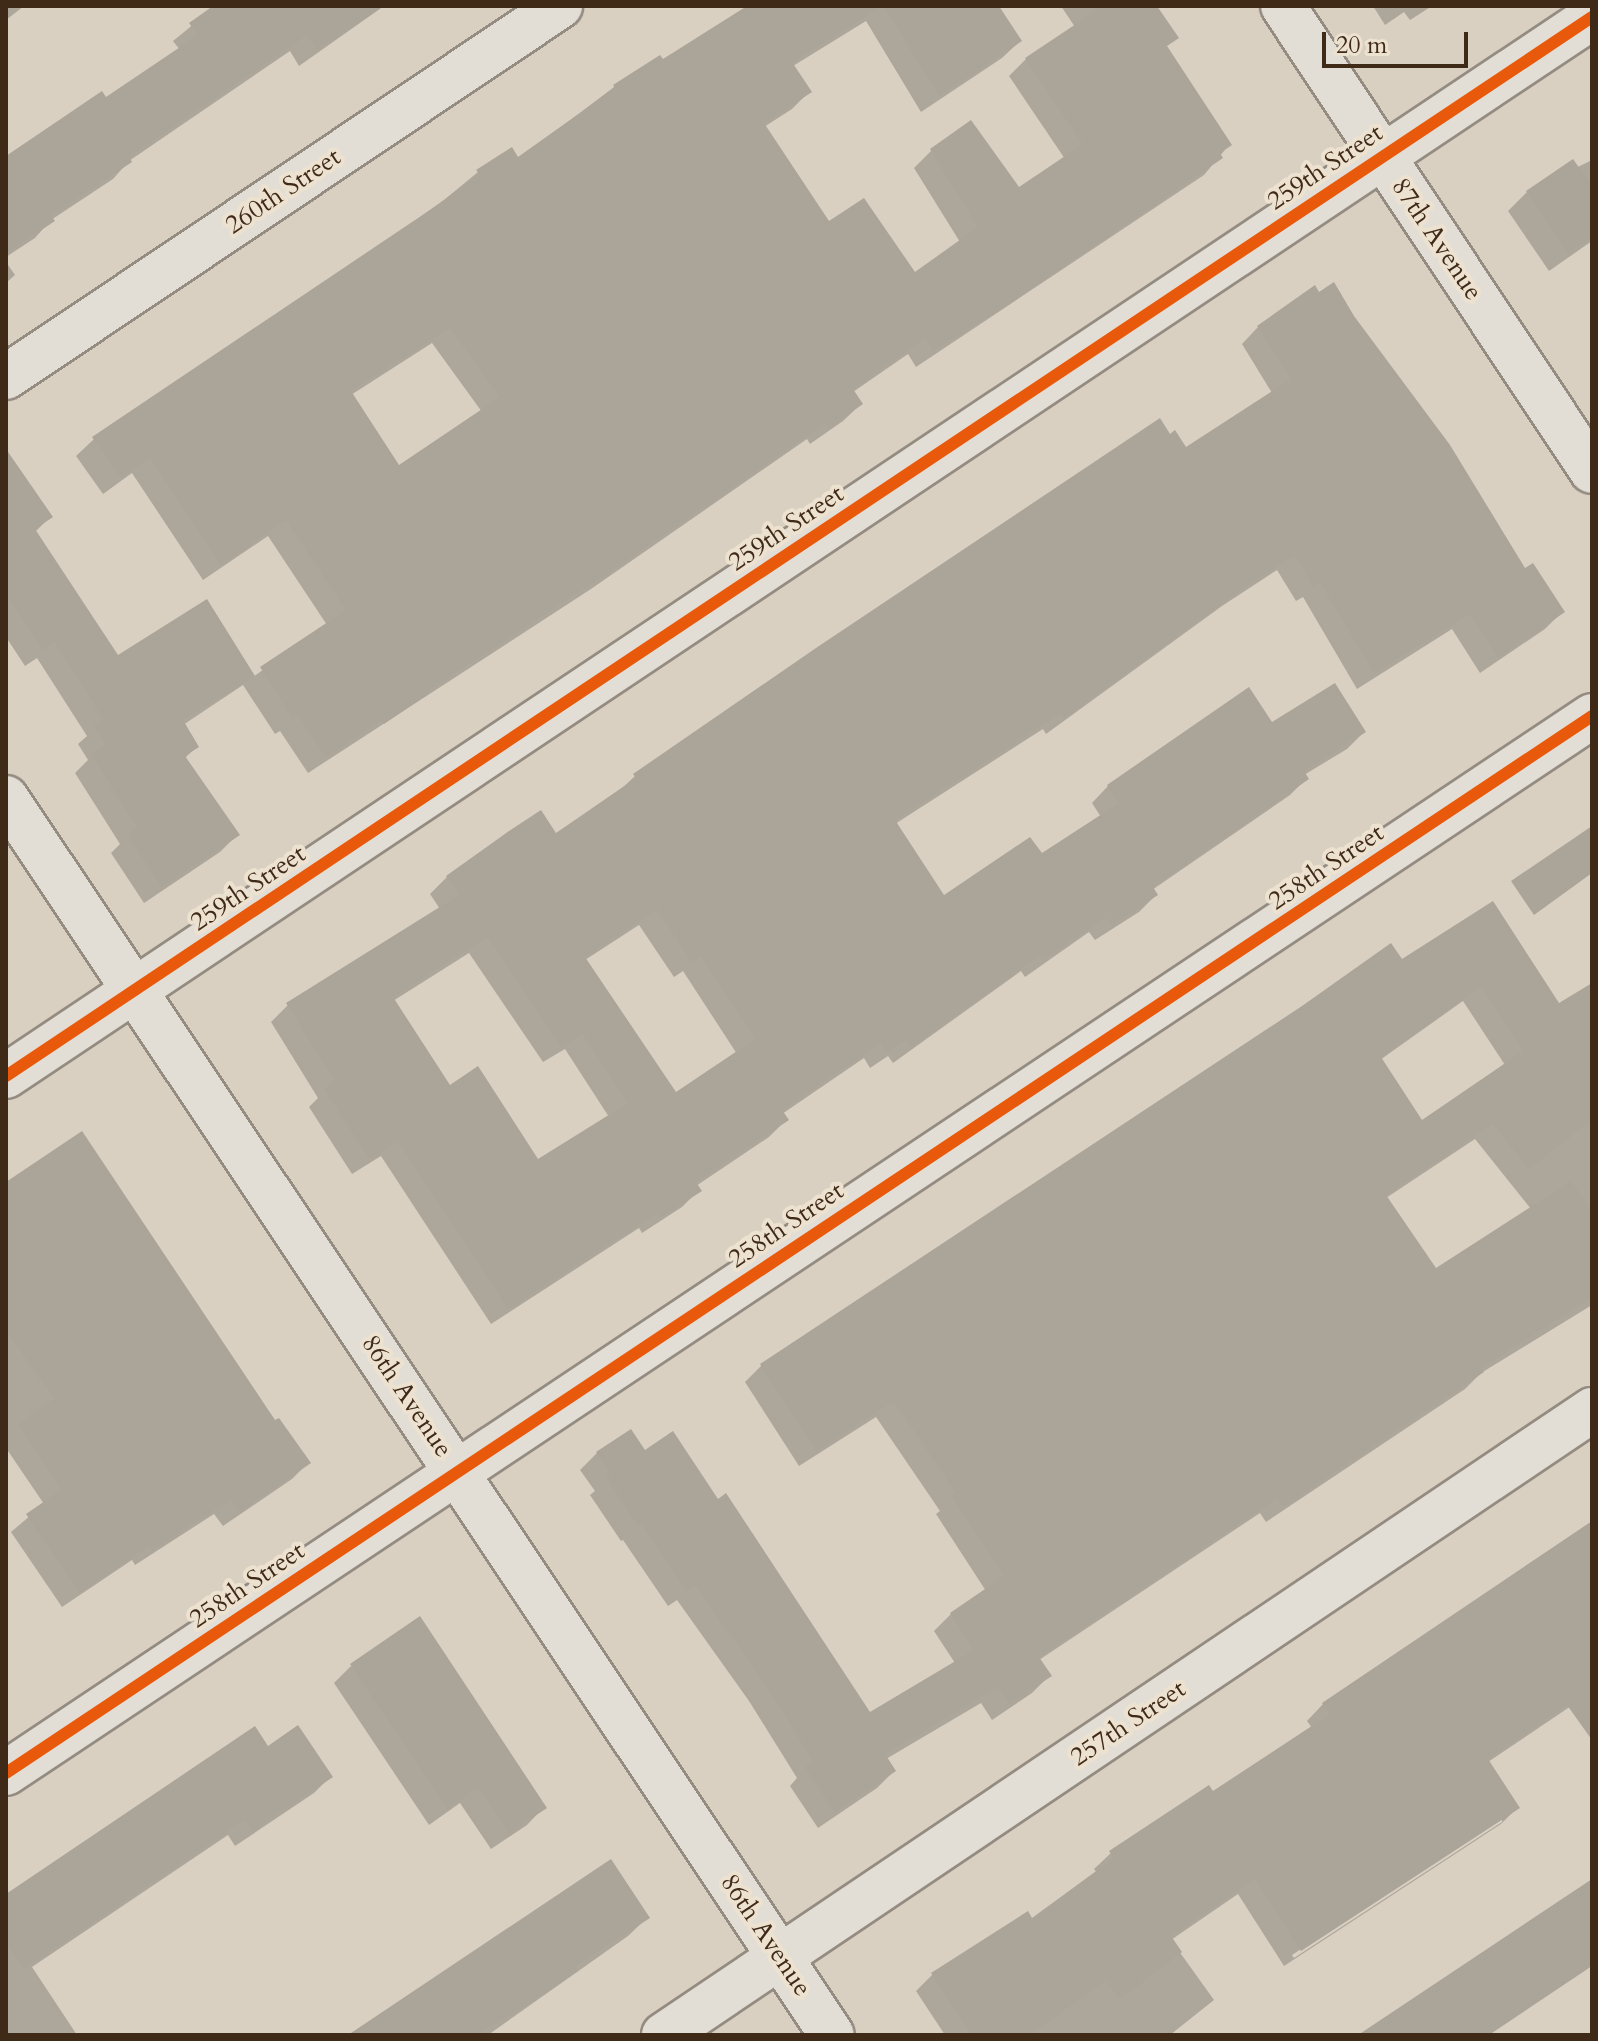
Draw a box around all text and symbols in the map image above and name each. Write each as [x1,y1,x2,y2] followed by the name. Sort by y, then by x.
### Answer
[1326,16,1472,66] scale bar
[1336,29,1387,62] text: 20 m
[1262,117,1388,217] street label: 259th Street
[220,141,346,241] street label: 260th Street
[1385,172,1489,306] street label: 87th Avenue
[723,478,849,578] street label: 259th Street
[1263,817,1389,917] street label: 258th Street
[185,838,311,938] street label: 259th Street
[723,1175,849,1275] street label: 258th Street
[355,1329,459,1463] street label: 86th Avenue
[184,1535,310,1635] street label: 258th Street
[1065,1673,1191,1773] street label: 257th Street
[714,1868,818,2002] street label: 86th Avenue

